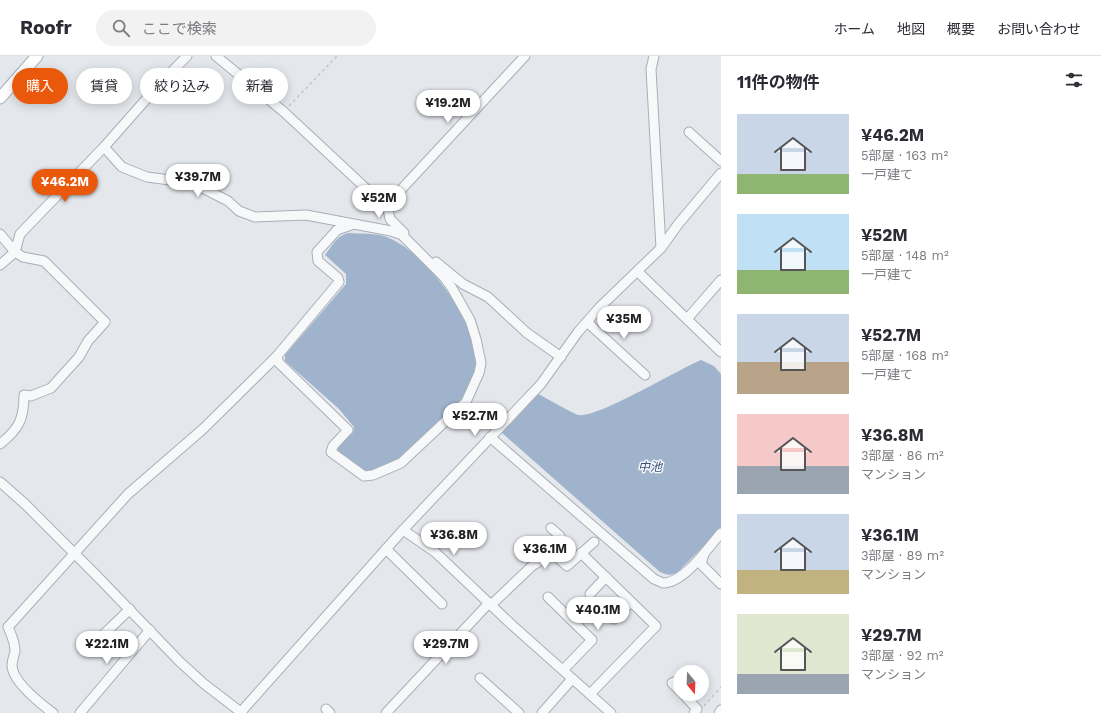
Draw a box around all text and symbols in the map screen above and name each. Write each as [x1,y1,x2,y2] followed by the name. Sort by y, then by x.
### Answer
[96,10,376,46] search box
[20,16,72,39] text: Roofr
[110,17,132,39] icon: search
[142,20,217,38] text: ここで検索
[833,21,875,37] text: ホーム
[897,21,925,37] text: 地図
[947,21,975,37] text: 概要
[997,21,1081,37] text: お問い合わせ
[12,68,68,104] chip: 購入
[76,68,132,104] chip: 賃貸
[140,68,224,104] chip: 絞り込み
[232,68,288,104] chip: 新着
[1063,69,1085,91] icon: filters
[737,72,820,92] text: 11件の物件
[415,90,481,124] pin: ¥19.2M
[425,95,471,110] text: ¥19.2M
[861,125,924,145] text: ¥46.2M
[769,130,817,178] icon: home
[861,148,948,163] text: 5部屋 · 163 m²
[165,164,231,198] pin: ¥39.7M
[861,167,913,182] text: 一戸建て
[32,169,98,203] pin: ¥46.2M
[175,169,221,184] text: ¥39.7M
[41,174,89,189] text: ¥46.2M
[355,185,403,219] pin: ¥52M
[361,190,397,205] text: ¥52M
[861,225,908,245] text: ¥52M
[769,230,817,278] icon: home
[861,248,949,263] text: 5部屋 · 148 m²
[861,267,913,282] text: 一戸建て
[600,306,648,340] pin: ¥35M
[606,311,642,326] text: ¥35M
[861,325,921,345] text: ¥52.7M
[769,330,817,378] icon: home
[861,348,949,363] text: 5部屋 · 168 m²
[861,367,913,382] text: 一戸建て
[442,403,508,437] pin: ¥52.7M
[452,408,498,423] text: ¥52.7M
[861,425,924,445] text: ¥36.8M
[769,430,817,478] icon: home
[861,448,944,463] text: 3部屋 · 86 m²
[638,460,663,474] water label: 中池
[861,467,926,482] text: マンション
[421,522,487,556] pin: ¥36.8M
[861,525,919,545] text: ¥36.1M
[430,527,478,542] text: ¥36.8M
[769,530,817,578] icon: home
[512,536,578,570] pin: ¥36.1M
[523,541,567,556] text: ¥36.1M
[861,548,944,563] text: 3部屋 · 89 m²
[861,567,926,582] text: マンション
[565,597,631,631] pin: ¥40.1M
[575,602,621,617] text: ¥40.1M
[861,625,922,645] text: ¥29.7M
[769,630,817,678] icon: home
[74,631,140,665] pin: ¥22.1M
[413,631,479,665] pin: ¥29.7M
[85,636,129,651] text: ¥22.1M
[423,636,469,651] text: ¥29.7M
[861,648,944,663] text: 3部屋 · 92 m²
[673,665,709,701] north arrow
[673,665,709,701] map controls
[861,667,926,682] text: マンション

